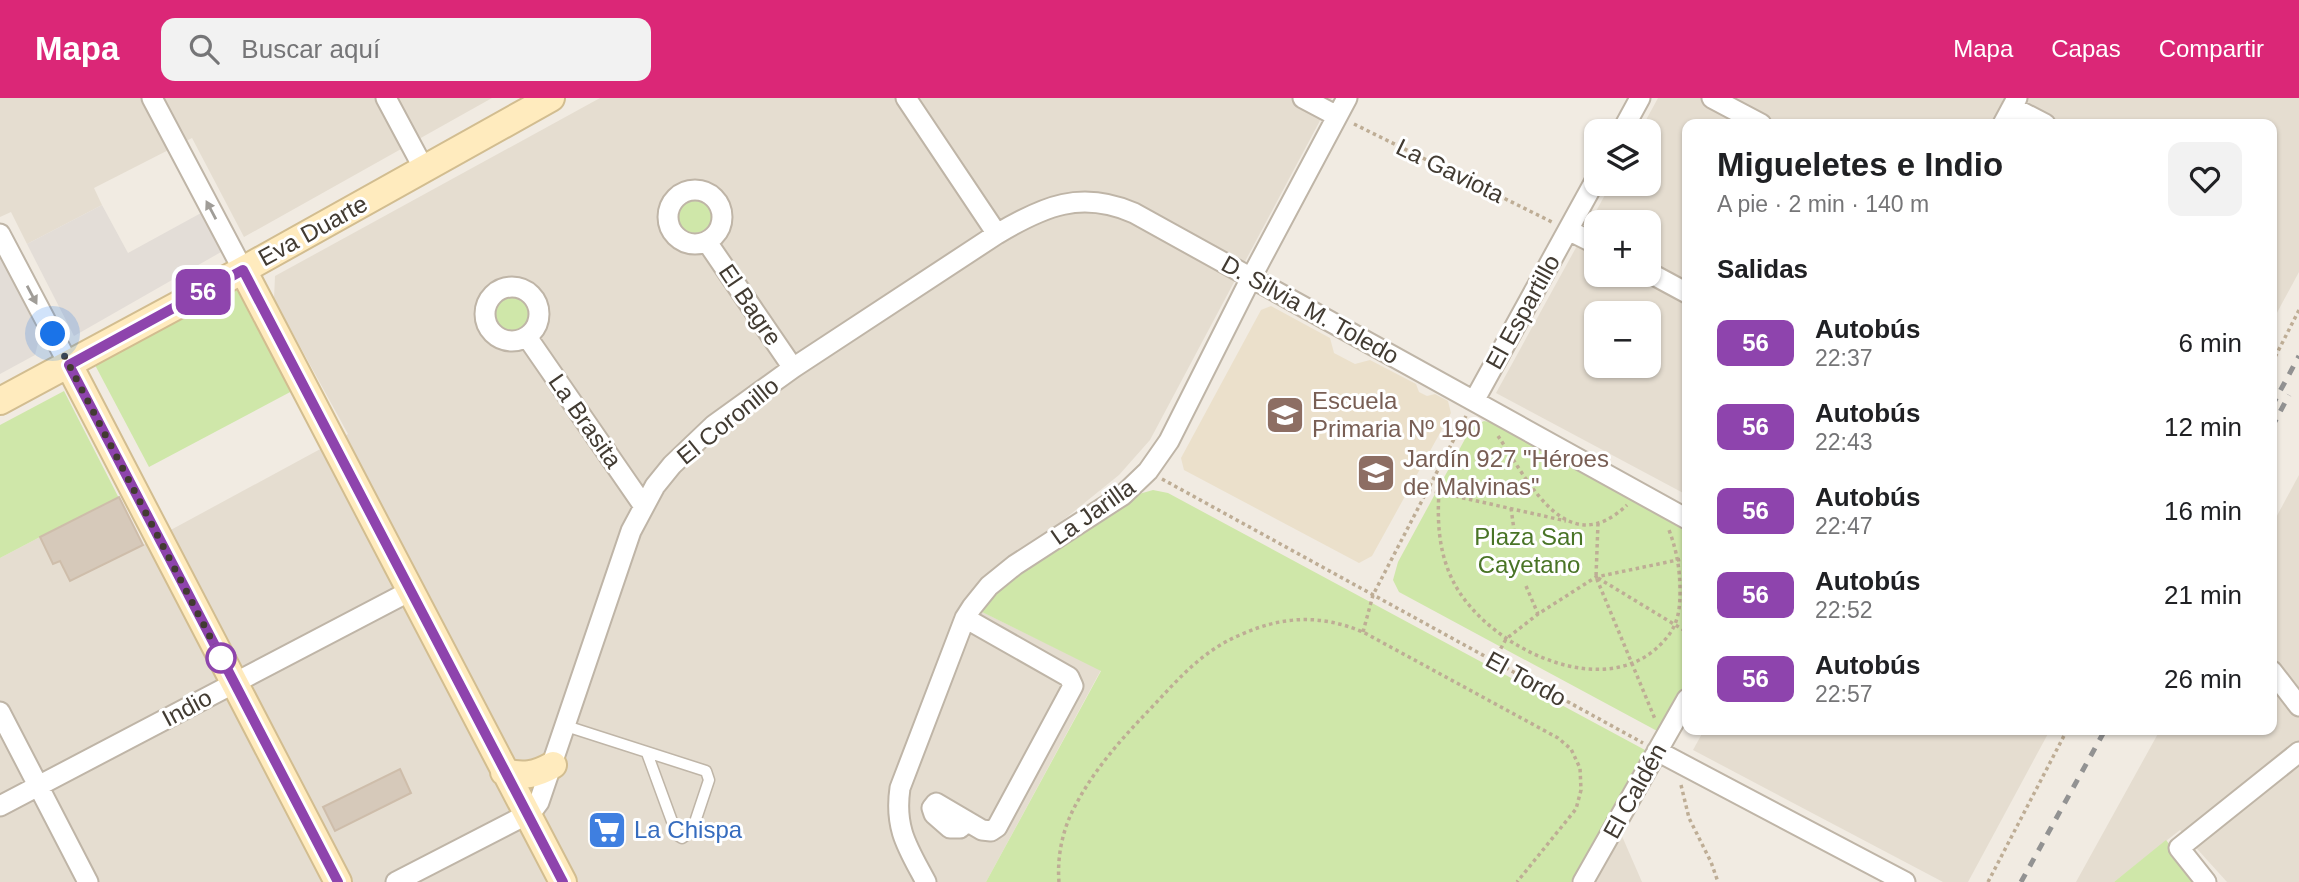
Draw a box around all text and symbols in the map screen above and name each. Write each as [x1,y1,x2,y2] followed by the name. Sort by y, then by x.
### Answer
[161,18,651,81] search box
[35,30,119,67] text: Mapa
[185,30,223,68] icon: search
[241,34,380,64] text: Buscar aquí
[1953,35,2013,62] text: Mapa
[2051,35,2121,62] text: Capas
[2159,35,2264,62] text: Compartir
[1584,119,1661,378] map controls
[1584,119,1661,196] button: layers
[1392,133,1509,208] street label: La Gaviota
[2168,142,2242,216] button: heart
[1717,146,2003,183] text: Migueletes e Indio
[254,190,372,271] street label: Eva Duarte
[1717,191,1929,217] text: A pie · 2 min · 140 m
[206,200,217,220] one-way arrow
[1584,210,1661,287] button: +
[1217,250,1404,369] street label: D. Silvia M. Toledo
[1480,250,1565,374] street label: El Espartillo
[1717,254,1808,284] text: Salidas
[713,259,787,350] street label: El Bagre
[172,269,234,315] line badge: 56
[190,278,216,305] text: 56
[26,285,38,304] one-way arrow
[1584,301,1661,378] button: −
[1815,314,1920,344] text: Autobús
[35,316,70,351] your location
[2178,328,2242,358] text: 6 min
[1742,329,1769,356] text: 56
[1815,345,1873,371] text: 22:37
[543,369,628,473] street label: La Brasita
[672,372,784,470] street label: El Coronillo
[1312,387,1481,442] place label: Escuela Primaria Nº 190
[1264,394,1306,436] school or university icon: Escuela Primaria Nº 190
[1815,398,1920,428] text: Autobús
[2164,412,2242,442] text: 12 min
[1742,413,1769,440] text: 56
[1815,429,1873,455] text: 22:43
[1403,445,1609,500] place label: Jardín 927 "Héroes de Malvinas"
[1355,452,1397,494] school or university icon: Jardín 927 "Héroes de Malvinas"
[1046,473,1140,550] street label: La Jarilla
[1815,482,1920,512] text: Autobús
[2164,496,2242,526] text: 16 min
[1742,497,1769,524] text: 56
[1815,513,1873,539] text: 22:47
[1474,523,1584,578] park label: Plaza San Cayetano
[1815,566,1920,596] text: Autobús
[2164,580,2242,610] text: 21 min
[1742,581,1769,608] text: 56
[1815,597,1873,623] text: 22:52
[206,643,236,673] unlabelled marker
[1481,646,1571,712] street label: El Tordo
[1815,650,1920,680] text: Autobús
[2164,664,2242,694] text: 26 min
[1742,665,1769,692] text: 56
[1815,681,1873,707] text: 22:57
[157,683,216,732] street label: Indio
[1598,739,1672,843] street label: El Caldén
[586,809,628,851] supermarket icon: La Chispa
[634,816,743,843] place label: La Chispa

